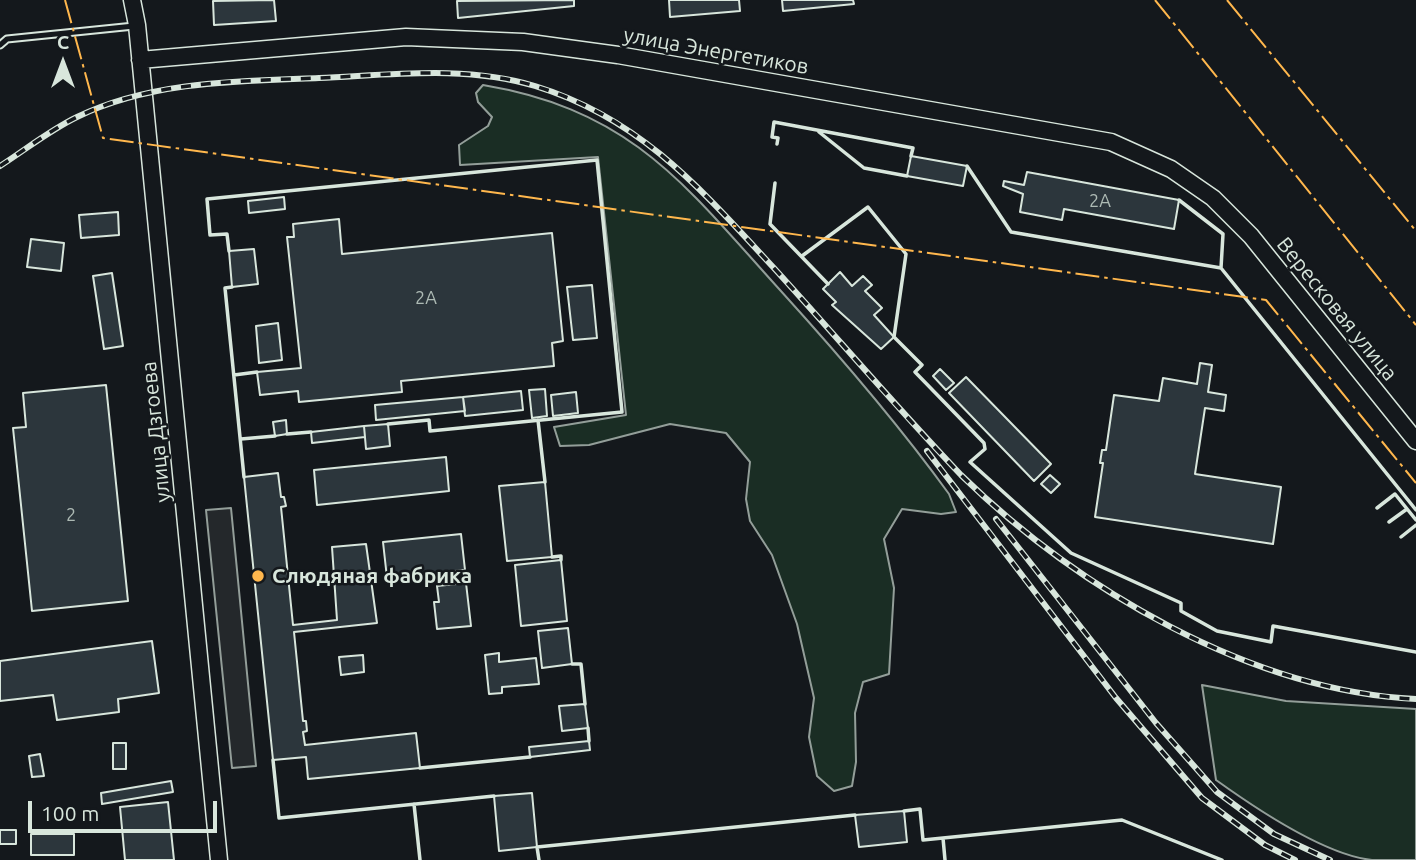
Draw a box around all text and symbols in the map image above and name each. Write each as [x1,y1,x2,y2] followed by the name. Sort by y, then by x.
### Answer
[622,22,810,80] street label: улица Энергетиков
[28,28,98,98] north arrow
[57,31,69,53] text: С
[1089,190,1111,212] house number: 2А
[1271,232,1403,386] street label: Вересковая улица
[415,287,437,309] house number: 2А
[136,360,176,504] street label: улица Дзгоева
[66,504,76,526] house number: 2
[272,563,472,589] place label: Слюдяная фабрика
[250,568,266,584] marker: Слюдяная фабрика
[32,786,220,830] scale bar
[41,801,99,825] text: 100 m

